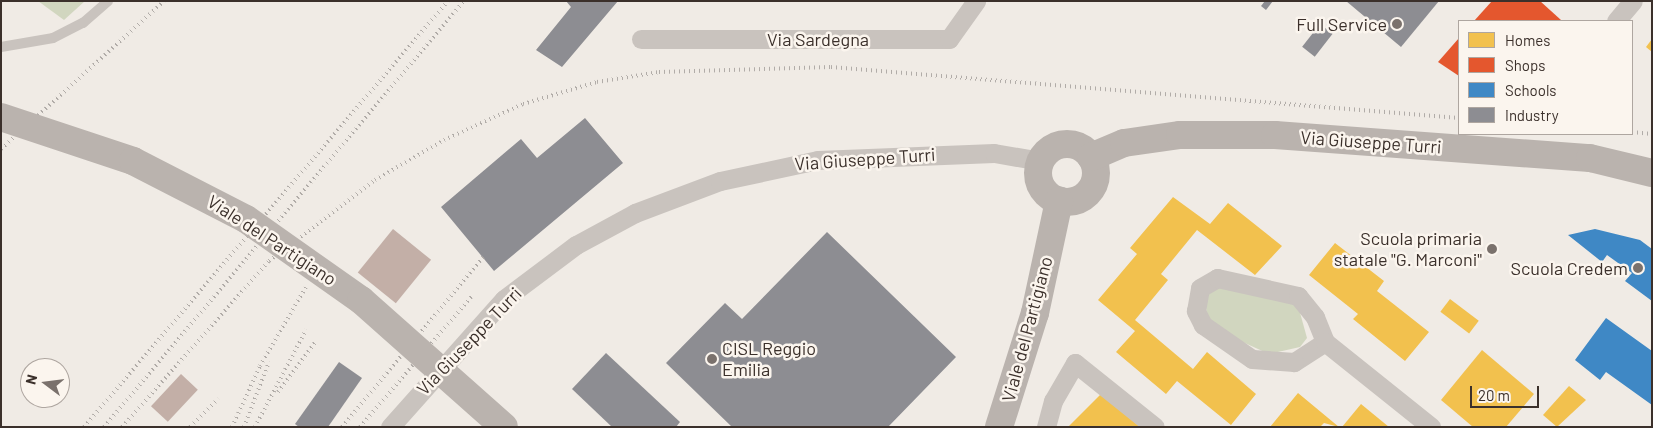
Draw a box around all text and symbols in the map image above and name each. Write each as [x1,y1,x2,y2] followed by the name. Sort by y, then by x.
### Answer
[1296,13,1387,35] place label: Full Service
[1391,18,1403,30] marker: Full Service
[1458,20,1633,135] legend
[767,28,869,50] street label: Via Sardegna
[1505,31,1550,49] text: Homes
[1505,56,1545,74] text: Shops
[1505,81,1557,99] text: Schools
[1505,106,1559,124] text: Industry
[1300,126,1442,158] street label: Via Giuseppe Turri
[794,143,936,175] street label: Via Giuseppe Turri
[203,190,341,290] street label: Viale del Partigiano
[1334,228,1482,270] place label: Scuola primaria statale "G. Marconi"
[1486,243,1498,255] marker: Scuola primaria statale "G. Marconi"
[997,254,1057,404] street label: Viale del Partigiano
[1510,257,1628,279] place label: Scuola Credem
[1632,262,1644,274] marker: Scuola Credem
[412,283,526,399] street label: Via Giuseppe Turri
[722,338,816,380] place label: CISL Reggio Emilia
[706,353,718,365] marker: CISL Reggio Emilia
[20,358,70,408] north arrow
[22,373,40,386] text: N
[1473,376,1542,408] scale bar
[1478,386,1510,404] text: 20 m

